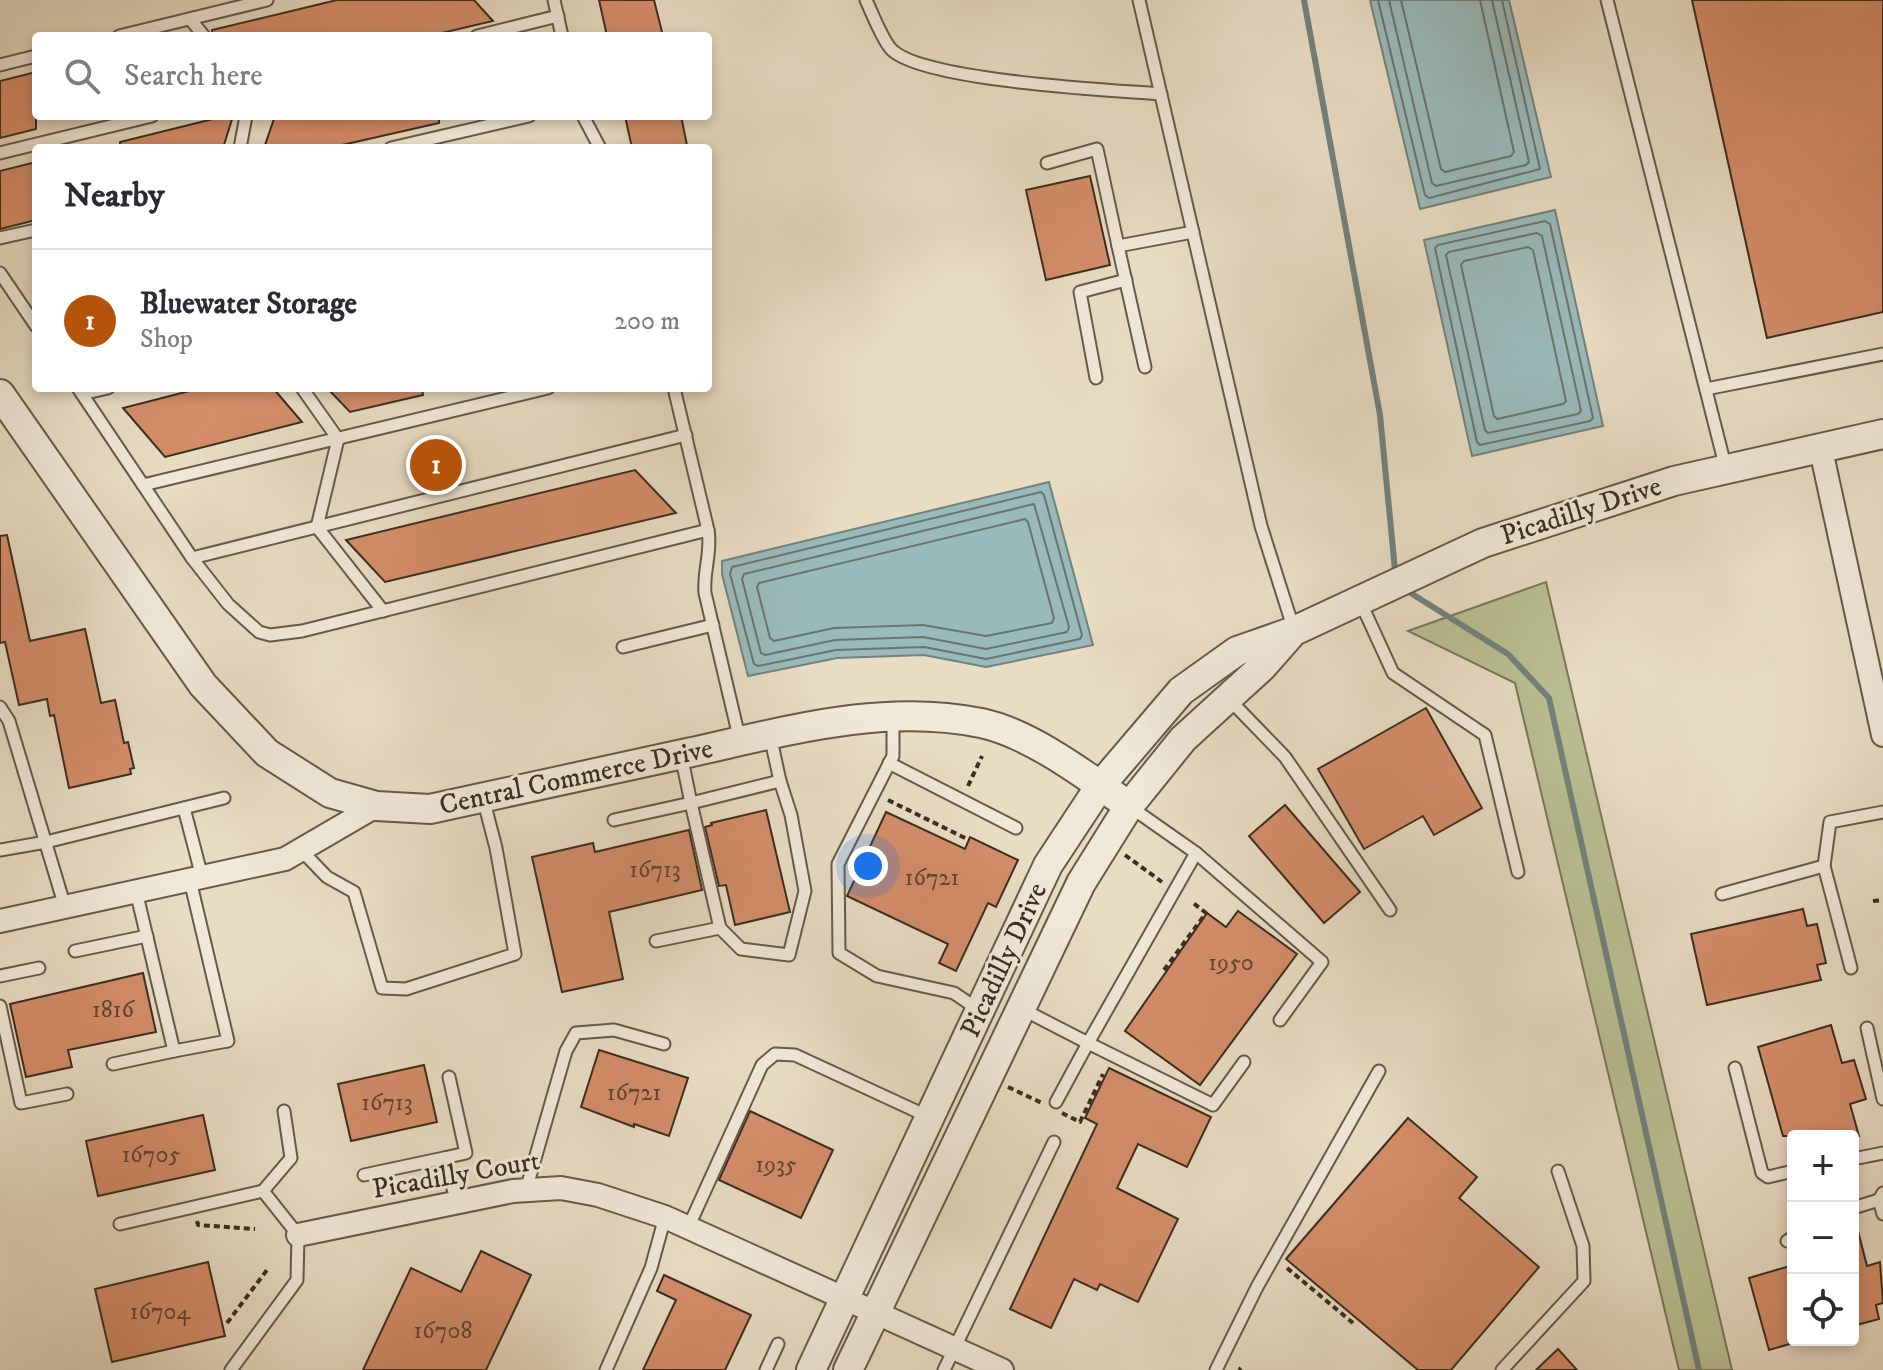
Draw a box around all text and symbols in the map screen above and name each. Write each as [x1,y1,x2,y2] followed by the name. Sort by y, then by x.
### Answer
[32,32,712,120] search box
[60,54,104,98] icon: search
[124,58,263,95] text: Search here
[64,175,165,217] text: Nearby
[140,286,357,323] text: Bluewater Storage
[85,305,95,338] text: 1
[614,305,680,338] text: 200 m
[140,323,193,356] text: Shop
[410,435,462,495] pin: 1
[1496,469,1666,553] street label: Picadilly Drive
[436,731,716,823] street label: Central Commerce Drive
[848,846,888,886] your location
[629,855,681,885] house number: 16713
[905,863,959,893] house number: 16721
[953,877,1055,1043] street label: Picadilly Drive
[1208,948,1254,978] house number: 1950
[92,995,136,1025] house number: 1816
[607,1078,661,1108] house number: 16721
[361,1088,413,1118] house number: 16713
[1787,1130,1859,1346] map controls
[1787,1130,1859,1202] button: +
[122,1140,180,1170] house number: 16705
[369,1143,543,1207] street label: Picadilly Court
[755,1150,797,1180] house number: 1935
[1787,1202,1859,1274] button: −
[1787,1274,1859,1346] button: locate
[130,1297,191,1327] house number: 16704
[414,1316,472,1346] house number: 16708

